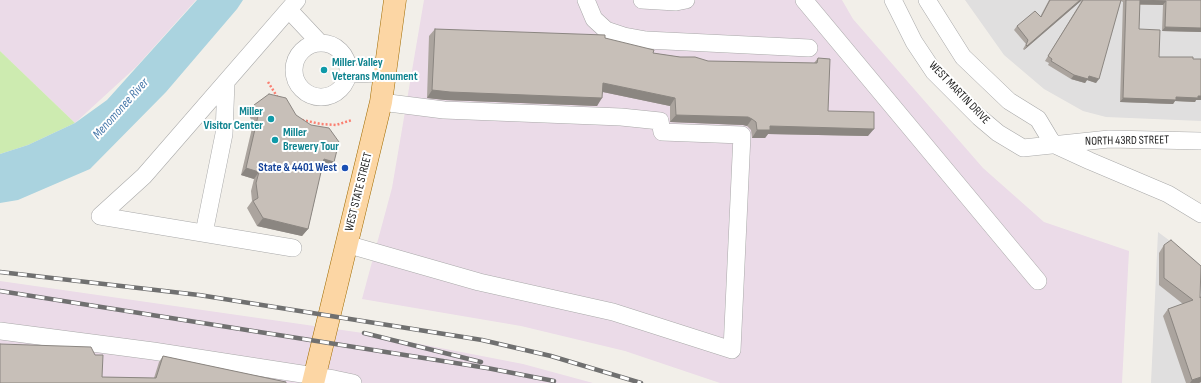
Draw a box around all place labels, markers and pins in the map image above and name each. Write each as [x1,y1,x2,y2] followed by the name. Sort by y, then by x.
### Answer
[332,56,418,84] place label: Miller Valley Veterans Monument
[319,65,329,75] marker: Miller Valley Veterans Monument
[204,105,263,133] place label: Miller Visitor Center
[266,114,276,124] marker: Miller Visitor Center
[283,126,339,154] place label: Miller Brewery Tour
[270,135,280,145] marker: Miller Brewery Tour
[258,161,337,175] place label: State & 4401 West
[340,163,350,173] marker: State & 4401 West

